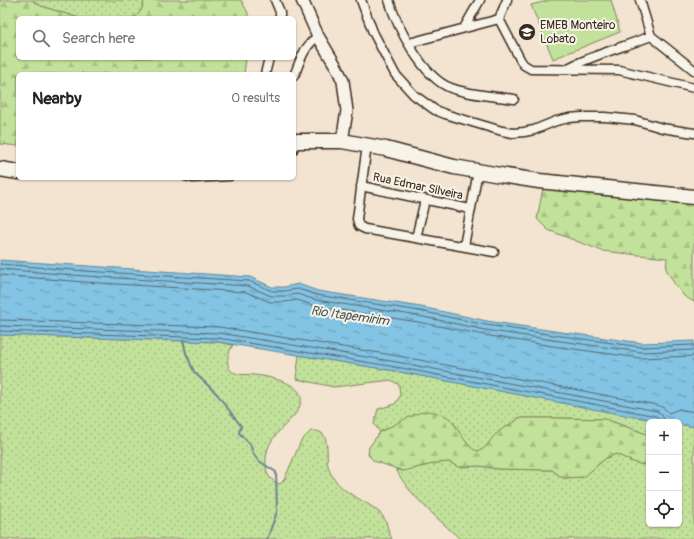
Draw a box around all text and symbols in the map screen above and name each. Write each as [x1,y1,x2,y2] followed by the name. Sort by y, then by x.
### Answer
[16,16,296,60] search box
[540,18,616,47] place label: EMEB Monteiro Lobato
[517,22,537,42] school or university icon: EMEB Monteiro Lobato
[30,27,52,49] icon: search
[62,29,135,48] text: Search here
[32,88,81,109] text: Nearby
[231,90,280,106] text: 0 results
[371,170,465,203] street label: Rua Edmar Silveira
[310,303,392,330] water label: Rio Itapemirim
[646,419,682,527] map controls
[646,419,682,455] button: +
[646,455,682,491] button: −
[646,491,682,527] button: locate

